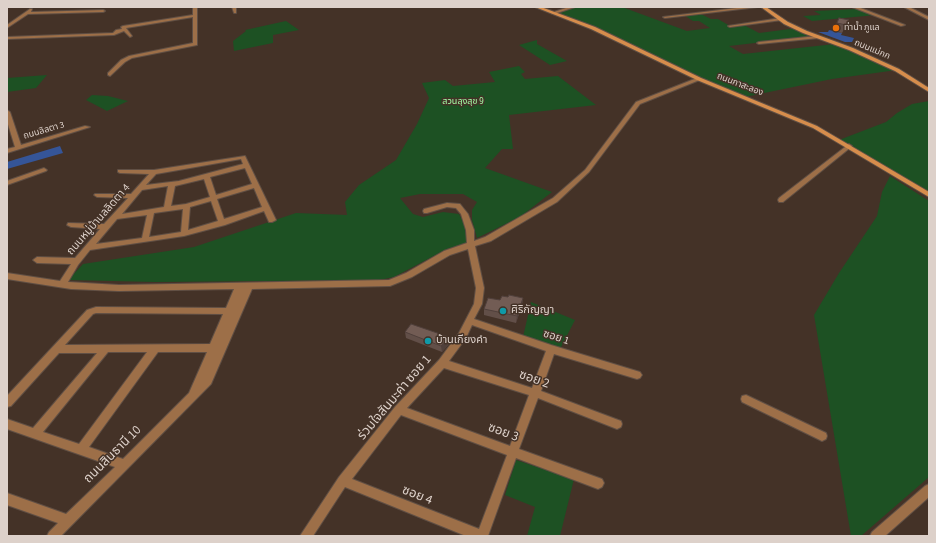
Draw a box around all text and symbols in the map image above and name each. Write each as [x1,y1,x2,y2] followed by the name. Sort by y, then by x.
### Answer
[831,23,841,33] marker: ท่าน้ำ ภูแล
[844,23,880,33] place label: ท่าน้ำ ภูแล
[852,38,892,62] street label: ถนนแม่กก
[715,71,765,99] street label: ถนนกาสะลอง
[442,97,484,107] park label: สวนลุงสุข 9
[22,120,66,142] street label: ถนนลิลตา 3
[65,182,133,258] street label: ถนนหมู่บ้านลลิตตา 4
[511,304,554,318] place label: ศิริกัญญา
[498,306,508,316] marker: ศิริกัญญา
[541,328,571,348] street label: ซอย 1
[436,334,487,348] place label: บ้านเกียงคำ
[423,336,433,346] marker: บ้านเกียงคำ
[355,352,435,444] street label: ร่วมใจสันมะค่า ซอย 1
[517,368,551,392] street label: ซอย 2
[486,420,520,446] street label: ซอย 3
[81,423,145,487] street label: ถนนสินธานี 10
[399,483,435,509] street label: ซอย 4

